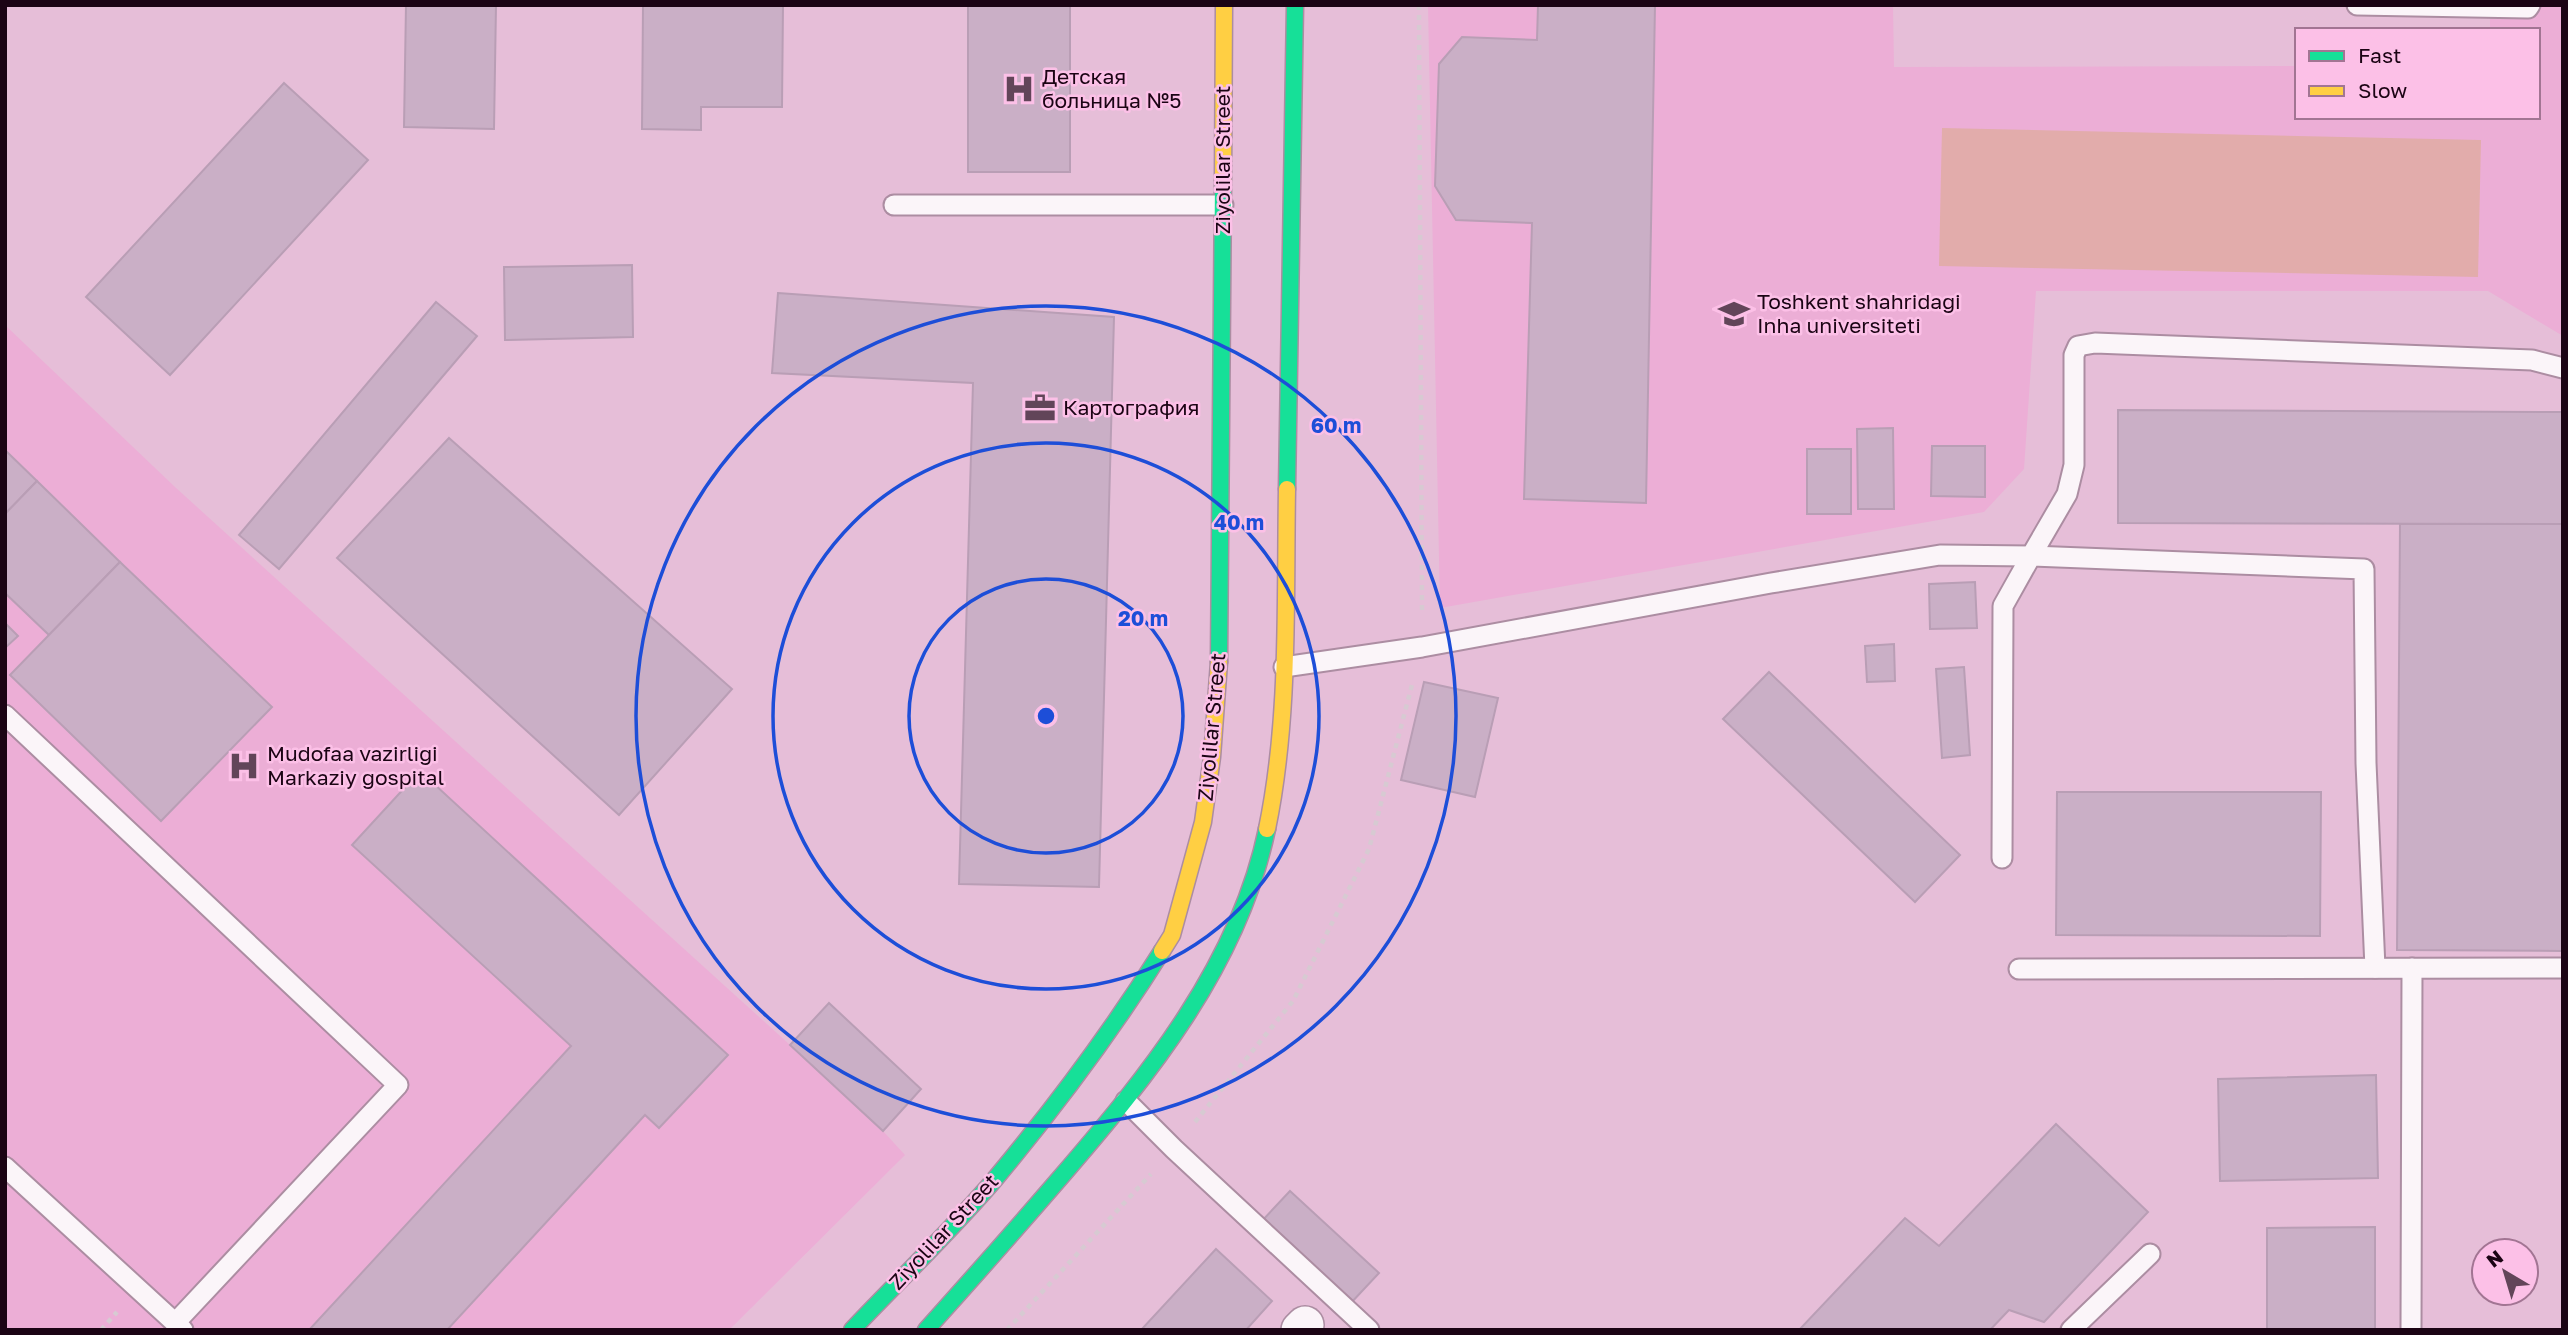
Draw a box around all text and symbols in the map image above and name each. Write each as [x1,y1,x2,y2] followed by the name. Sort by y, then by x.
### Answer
[2295,28,2540,119] legend
[2358,42,2401,68] text: Fast
[1042,63,1181,113] place label: Детская больница №5
[1002,72,1036,106] hospital icon: Детская больница №5
[2358,77,2407,103] text: Slow
[1209,86,1235,234] street label: Ziyolilar Street
[1757,288,1961,338] place label: Toshkent shahridagi Inha universiteti
[1717,297,1751,331] school or university icon: Toshkent shahridagi Inha universiteti
[1023,391,1057,425] office icon: Картография
[1063,394,1200,420] place label: Картография
[1311,412,1361,438] text: 60 m
[1214,509,1264,535] text: 40 m
[1118,605,1168,631] text: 20 m
[1192,652,1230,802] street label: Ziyolilar Street
[1034,704,1058,728] centre of rings
[267,740,444,790] place label: Mudofaa vazirligi Markaziy gospital
[227,749,261,783] hospital icon: Mudofaa vazirligi Markaziy gospital
[883,1168,1003,1295] street label: Ziyolilar Street
[2470,1237,2540,1307] north arrow
[2481,1245,2507,1272] text: N

